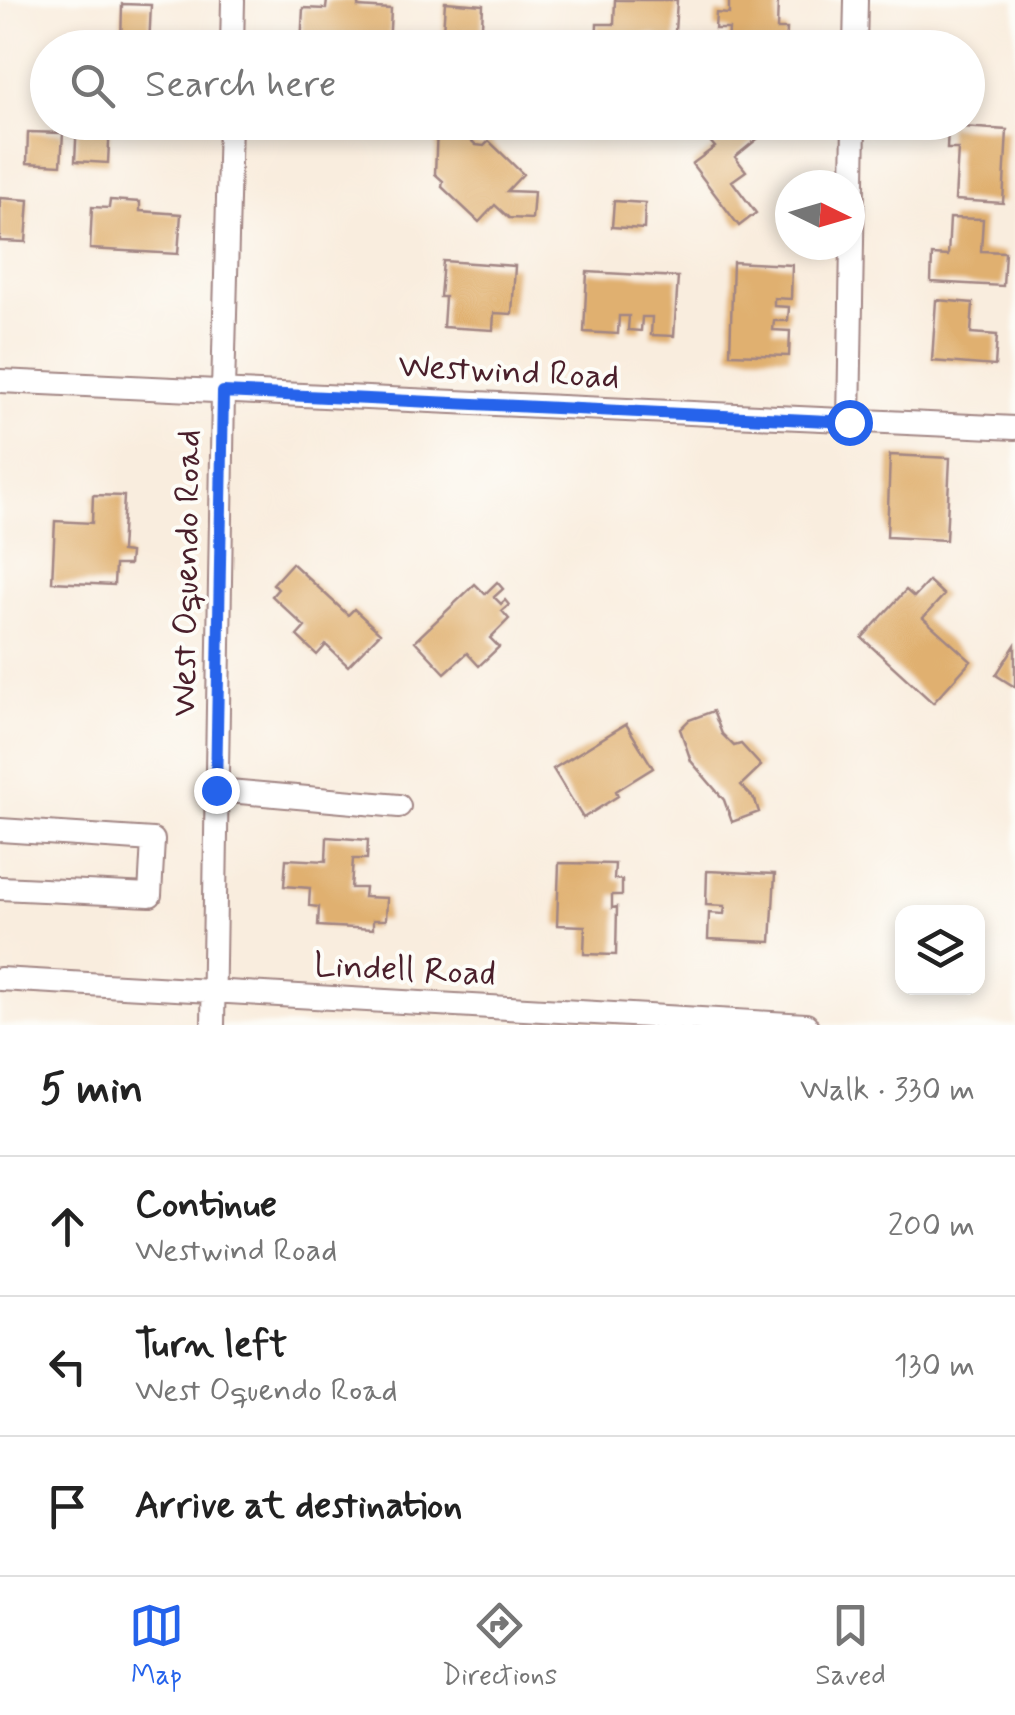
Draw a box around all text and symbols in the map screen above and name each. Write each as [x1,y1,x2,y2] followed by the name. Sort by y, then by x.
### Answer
[30,30,985,140] search box
[65,58,120,113] icon: search
[145,61,336,110] text: Search here
[775,170,865,260] north arrow
[397,343,621,401] street label: Westwind Road
[827,400,873,446] route start
[161,429,213,717] street label: West Oquendo Road
[194,768,240,814] route end
[895,905,985,995] map controls
[895,905,985,995] button: layers
[313,942,497,998] street label: Lindell Road
[40,1063,143,1118] text: 5 min
[800,1069,975,1111] text: Walk · 330 m
[135,1181,277,1230] text: Continue
[40,1199,95,1254] icon: ahead
[888,1205,975,1247] text: 200 m
[135,1230,337,1272] text: Westwind Road
[135,1321,287,1370] text: Turn left
[40,1339,95,1394] icon: left
[894,1345,975,1387] text: 130 m
[135,1370,398,1412] text: West Oquendo Road
[40,1479,95,1534] icon: arrive
[135,1482,462,1531] text: Arrive at destination
[129,1598,184,1695] tab: Map
[442,1598,557,1695] tab: Directions
[815,1598,886,1695] tab: Saved

